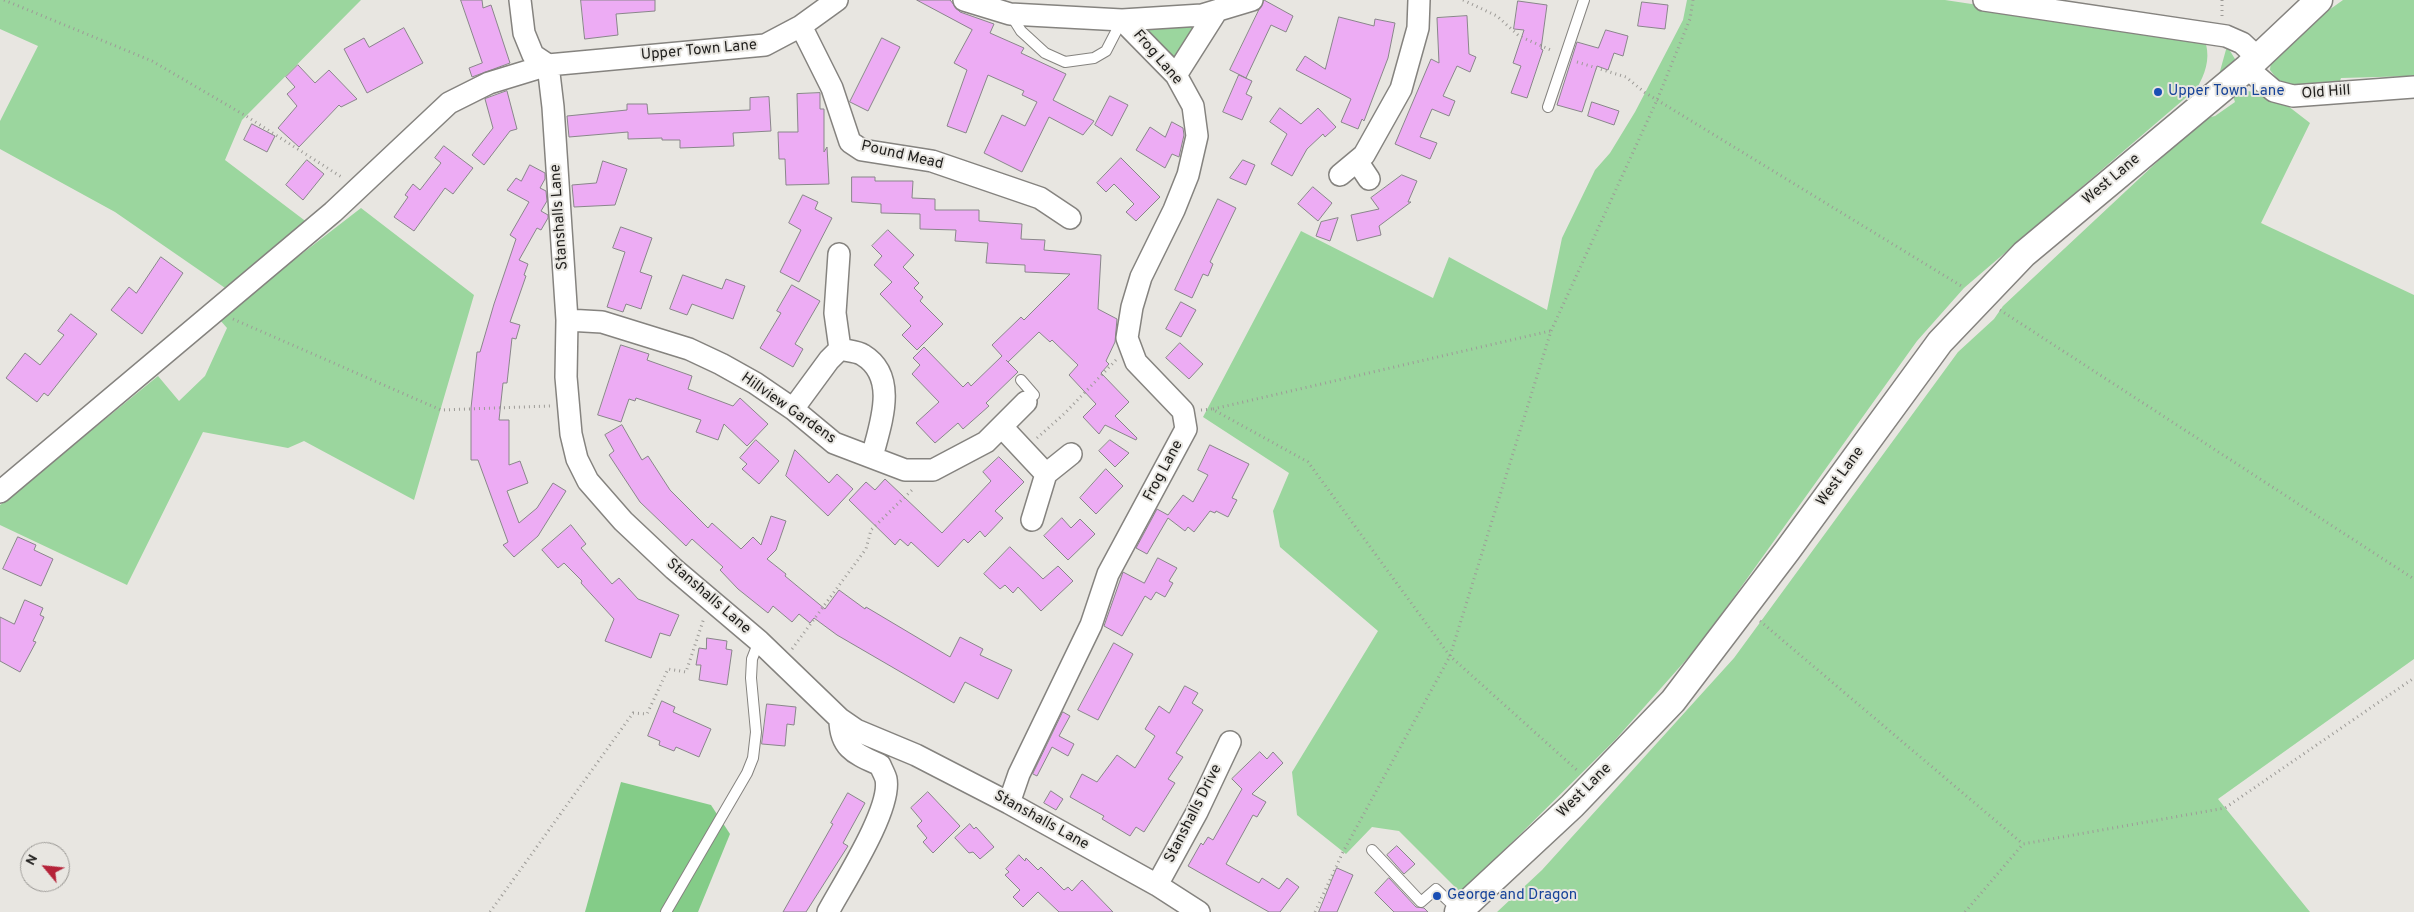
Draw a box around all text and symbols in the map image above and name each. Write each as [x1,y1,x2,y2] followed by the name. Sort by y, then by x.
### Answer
[1128,27,1186,89] street label: Frog Lane
[640,37,758,65] street label: Upper Town Lane
[2301,82,2351,104] street label: Old Hill
[2168,83,2285,101] place label: Upper Town Lane
[2152,86,2164,98] marker: Upper Town Lane
[859,138,945,174] street label: Pound Mead
[2080,151,2144,209] street label: West Lane
[547,164,573,270] street label: Stanshalls Lane
[737,370,839,448] street label: Hillview Gardens
[1140,437,1188,505] street label: Frog Lane
[1813,444,1869,510] street label: West Lane
[662,555,754,639] street label: Stanshalls Lane
[1554,760,1616,822] street label: West Lane
[1161,762,1227,866] street label: Stanshalls Drive
[990,787,1092,855] street label: Stanshalls Lane
[20,842,70,892] north arrow
[22,852,42,869] text: N
[1447,887,1577,905] place label: George and Dragon
[1431,890,1443,902] marker: George and Dragon

